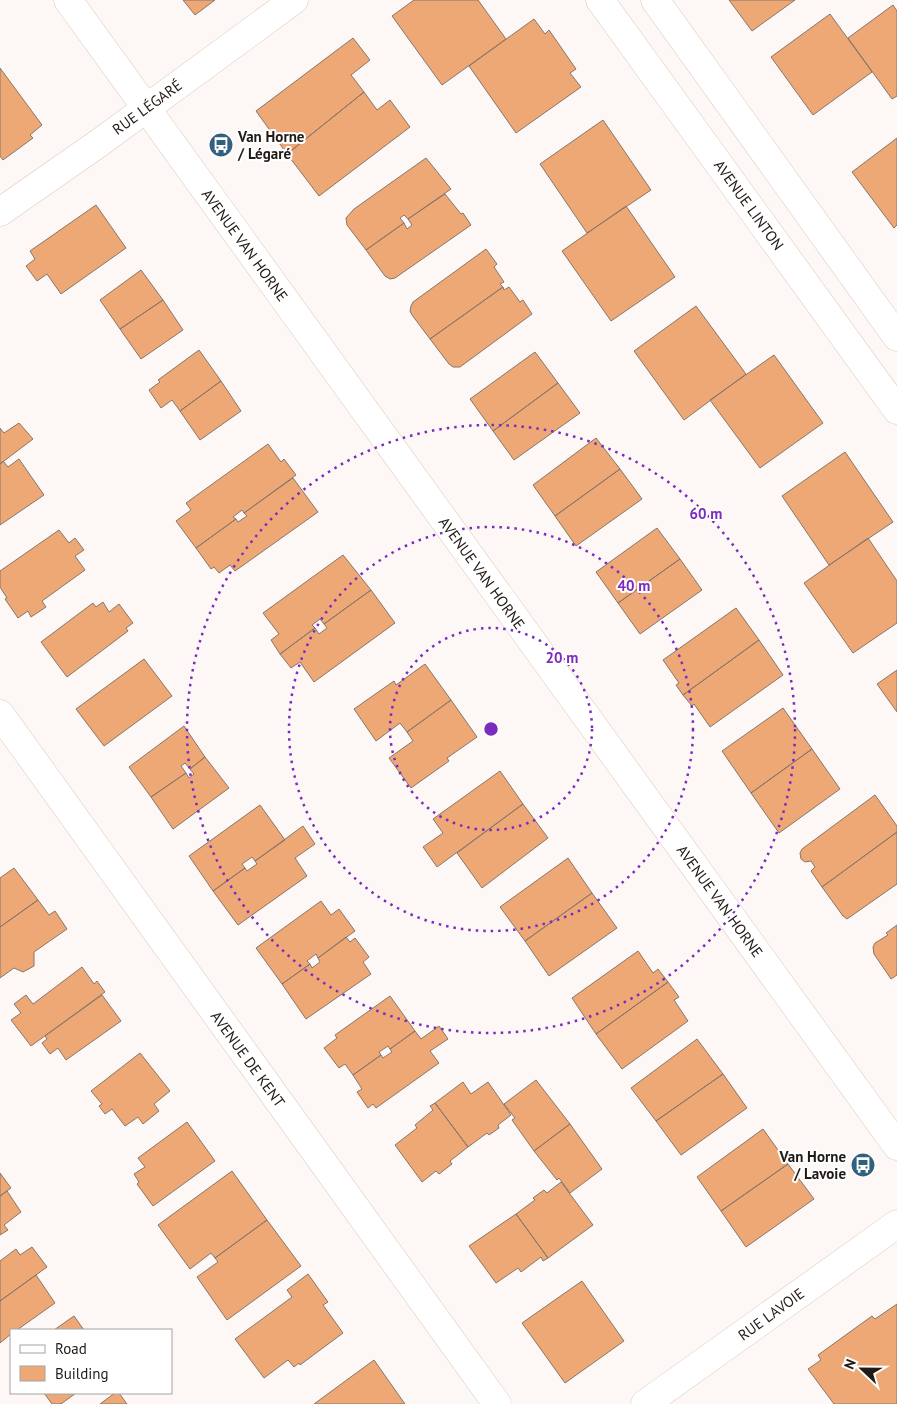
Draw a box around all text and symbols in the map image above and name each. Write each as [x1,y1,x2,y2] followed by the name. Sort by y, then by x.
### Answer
[108,75,186,139] street label: RUE LÉGARÉ
[237,127,305,163] place label: Van Horne / Légaré
[208,132,234,158] bus stop icon: Van Horne / Légaré
[710,156,788,254] street label: AVENUE LINTON
[198,185,292,305] street label: AVENUE VAN HORNE
[690,504,722,523] text: 60 m
[435,513,529,633] street label: AVENUE VAN HORNE
[618,576,650,595] text: 40 m
[546,648,578,667] text: 20 m
[482,720,500,738] centre of rings
[673,841,767,961] street label: AVENUE VAN HORNE
[207,1007,290,1111] street label: AVENUE DE KENT
[779,1147,846,1183] place label: Van Horne / Lavoie
[850,1152,876,1178] bus stop icon: Van Horne / Lavoie
[734,1284,808,1344] street label: RUE LAVOIE
[10,1329,172,1394] legend
[55,1339,87,1358] text: Road
[837,1344,887,1394] north arrow
[840,1356,860,1372] text: N
[55,1364,109,1383] text: Building

